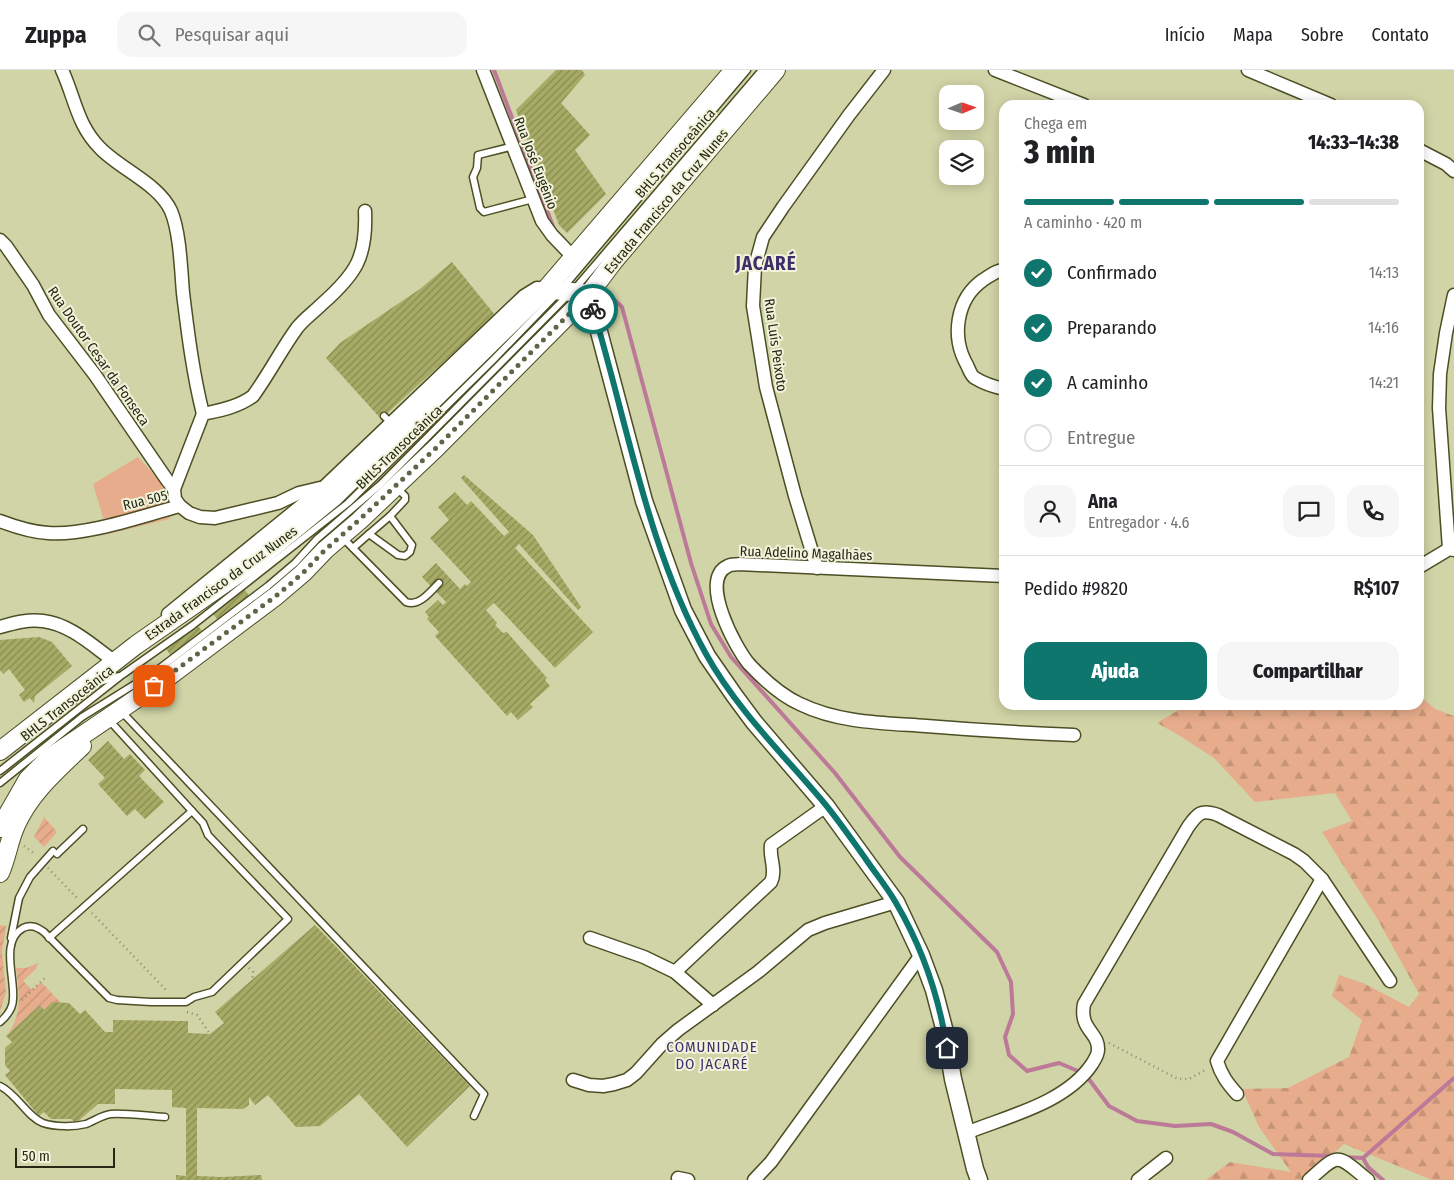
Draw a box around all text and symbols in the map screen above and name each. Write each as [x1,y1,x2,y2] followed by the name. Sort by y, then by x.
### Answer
[117,12,467,57] search box
[25,21,87,49] text: Zuppa
[135,21,163,49] icon: search
[175,23,289,46] text: Pesquisar aqui
[1165,24,1205,46] text: Início
[1233,24,1273,46] text: Mapa
[1301,24,1344,46] text: Sobre
[1372,24,1429,46] text: Contato
[939,85,984,130] north arrow
[939,85,984,185] map controls
[632,105,719,202] street label: BHLS Transoceânica
[1024,114,1087,133] text: Chega em
[510,115,561,212] street label: Rua José Eugênio
[601,125,732,277] street label: Estrada Francisco da Cruz Nunes
[1308,131,1399,154] text: 14:33–14:38
[1024,133,1095,171] text: 3 min
[939,140,984,185] button: layers
[1024,213,1142,232] text: A caminho · 420 m
[734,250,797,275] district label: JACARÉ
[1024,259,1052,287] icon: check
[1067,261,1157,284] text: Confirmado
[1369,263,1399,282] text: 14:13
[44,283,153,429] street label: Rua Doutor Cesar da Fonseca
[568,284,618,334] courier
[579,295,607,323] icon: bike
[761,298,790,393] street label: Rua Luís Peixoto
[1024,314,1052,342] icon: check
[1067,316,1157,339] text: Preparando
[1368,318,1399,337] text: 14:16
[1024,369,1052,397] icon: check
[1067,371,1148,394] text: A caminho
[1369,373,1399,392] text: 14:21
[353,402,446,493] street label: BHLS Transoceânica
[1067,426,1136,449] text: Entregue
[1024,485,1076,537] button: person
[1283,485,1335,537] button: chat
[1347,485,1399,537] button: phone
[121,487,169,514] street label: Rua 505
[1088,490,1118,513] text: Ana
[1088,513,1190,532] text: Entregador · 4.6
[142,522,301,644] street label: Estrada Francisco da Cruz Nunes
[739,543,873,564] street label: Rua Adelino Magalhães
[1024,577,1128,600] text: Pedido #9820
[1354,577,1399,600] text: R$107
[1024,642,1207,700] button: Ajuda
[1217,642,1399,700] button: Compartilhar
[17,662,117,745] street label: BHLS Transoceânica
[133,665,175,707] pin
[140,672,168,700] icon: bag
[926,1027,968,1069] pin
[933,1034,961,1062] icon: home
[666,1038,758,1073] district label: COMUNIDADE DO JACARÉ
[15,1145,115,1168] scale bar
[22,1148,50,1165] text: 50 m

